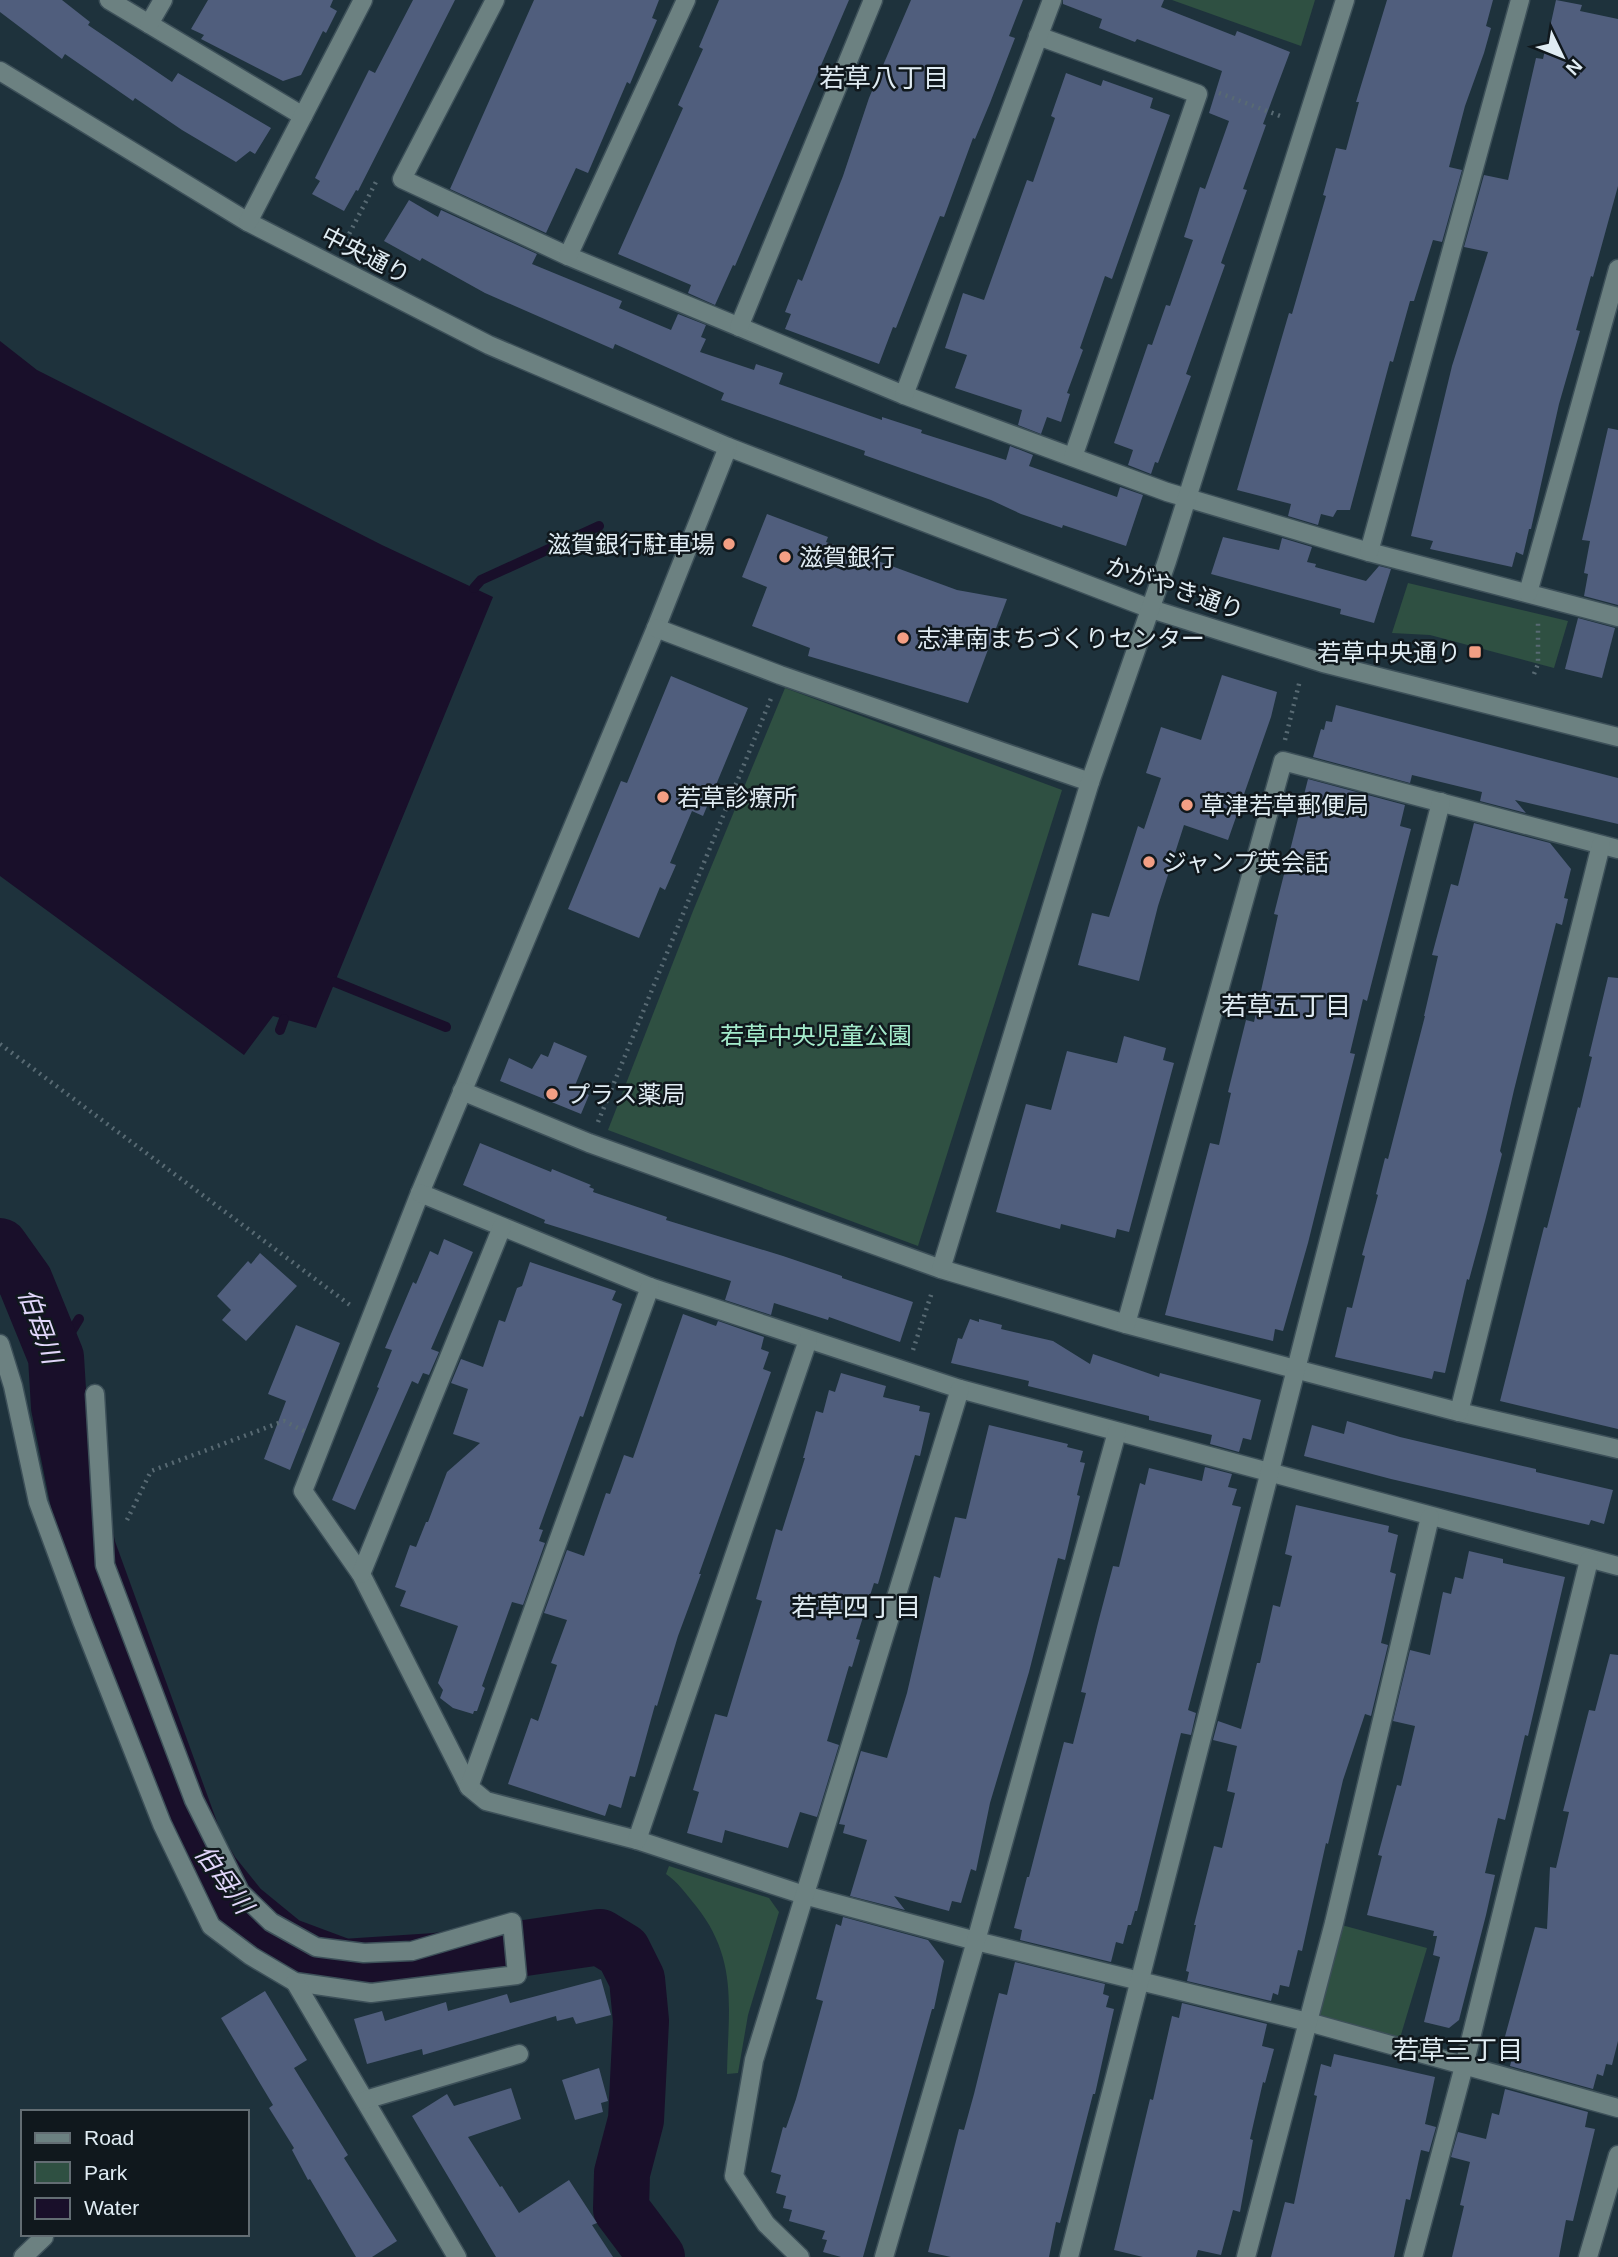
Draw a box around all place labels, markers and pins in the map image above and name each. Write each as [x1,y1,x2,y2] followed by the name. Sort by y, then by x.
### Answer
[547,531,715,558] place label: 滋賀銀行駐車場
[721,536,737,552] marker: 滋賀銀行駐車場
[799,544,895,571] place label: 滋賀銀行
[777,549,793,565] marker: 滋賀銀行
[917,625,1205,652] place label: 志津南まちづくりセンター
[895,630,911,646] marker: 志津南まちづくりセンター
[1317,639,1461,666] place label: 若草中央通り
[1467,644,1483,660] marker: 若草中央通り
[677,784,797,811] place label: 若草診療所
[655,789,671,805] marker: 若草診療所
[1201,792,1369,819] place label: 草津若草郵便局
[1179,797,1195,813] marker: 草津若草郵便局
[1163,849,1329,876] place label: ジャンプ英会話
[1141,854,1157,870] marker: ジャンプ英会話
[566,1081,686,1108] place label: プラス薬局
[544,1086,560,1102] marker: プラス薬局

